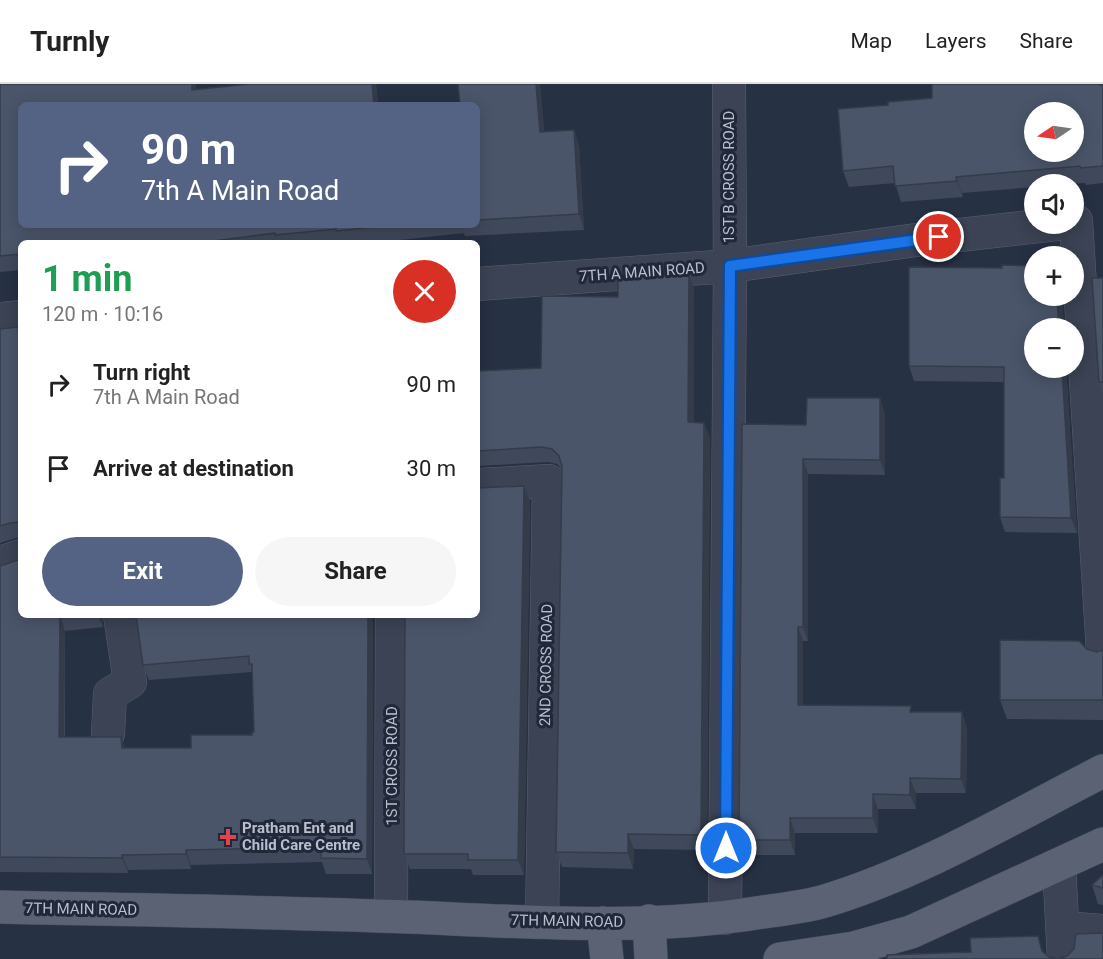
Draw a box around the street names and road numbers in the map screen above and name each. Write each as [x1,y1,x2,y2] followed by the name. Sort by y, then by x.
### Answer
[720,111,738,243] street label: 1ST B CROSS ROAD
[579,259,705,285] street label: 7TH A MAIN ROAD
[536,604,556,726] street label: 2ND CROSS ROAD
[383,706,401,826] street label: 1ST CROSS ROAD
[25,899,137,919] street label: 7TH MAIN ROAD
[511,911,623,931] street label: 7TH MAIN ROAD

